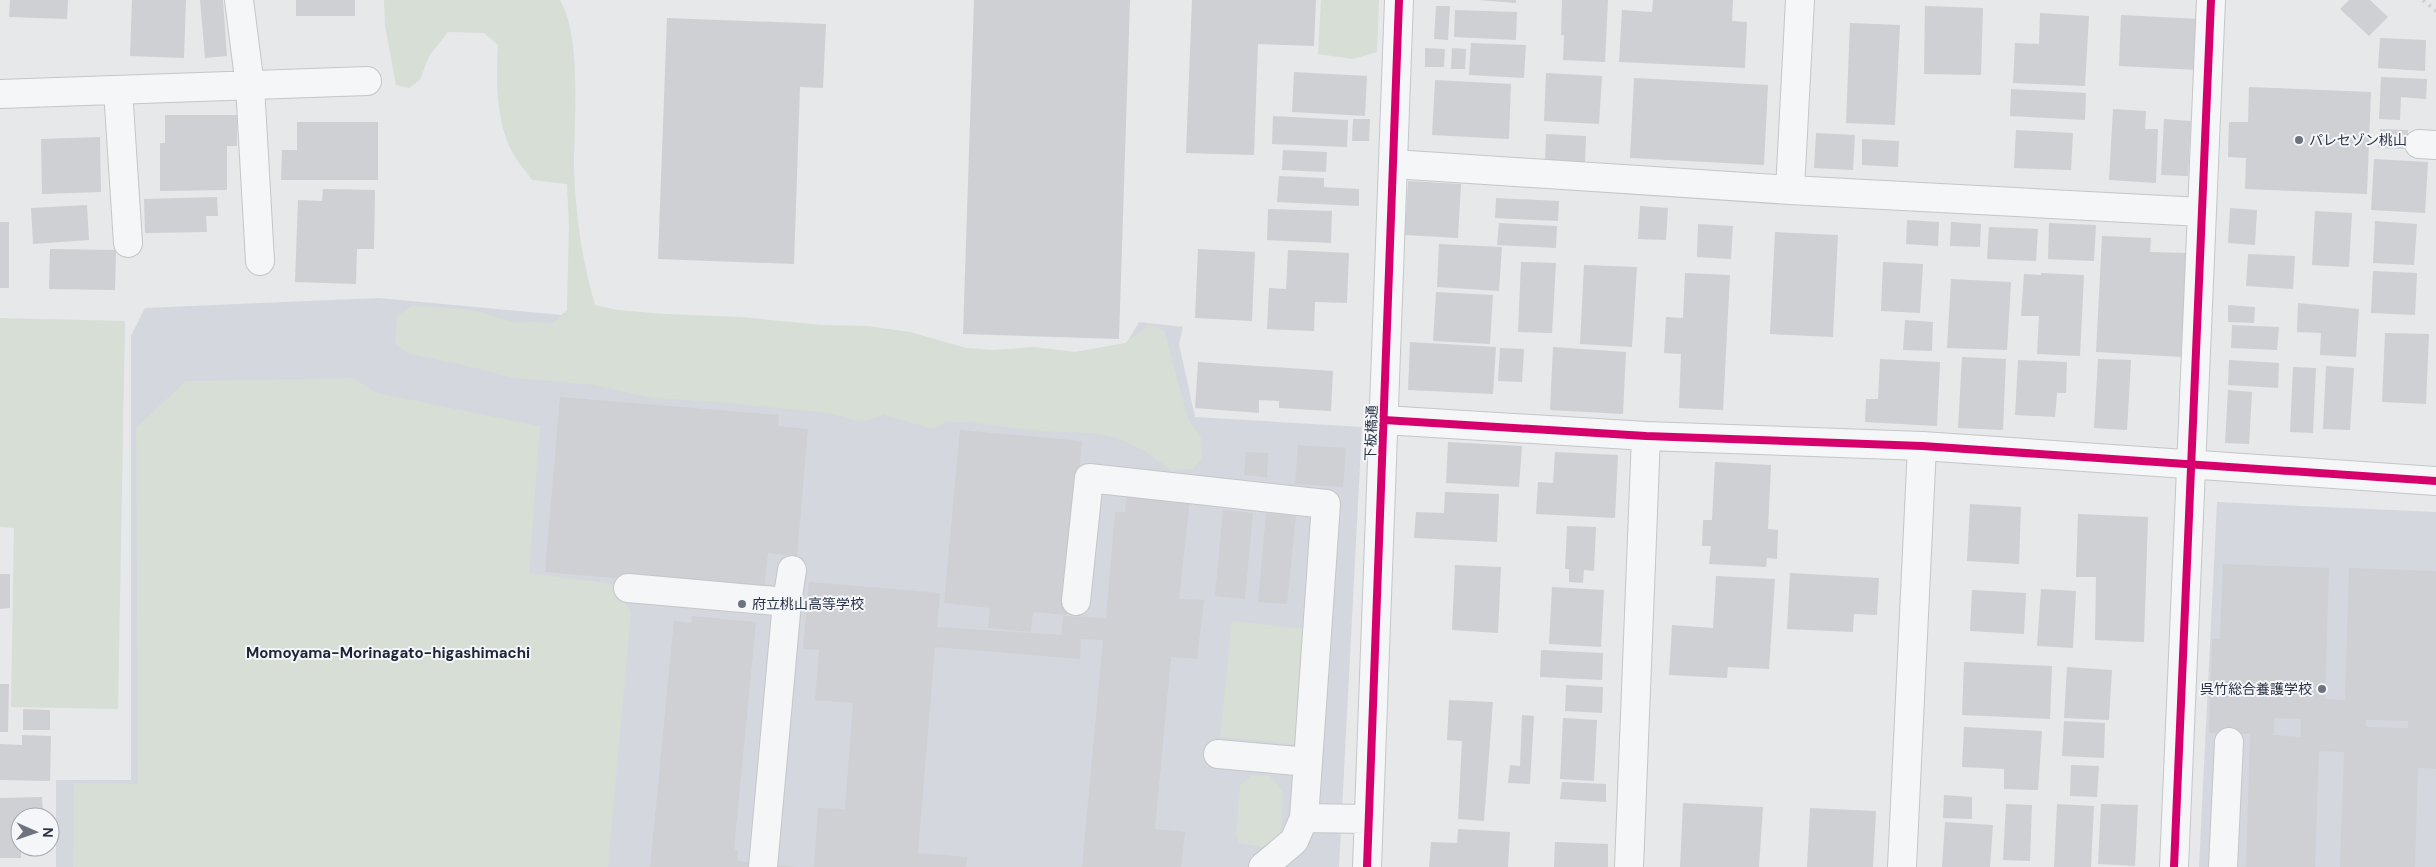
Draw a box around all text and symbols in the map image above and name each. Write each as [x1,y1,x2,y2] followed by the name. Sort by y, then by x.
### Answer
[2309,131,2407,149] place label: パレセゾン桃山
[2293,134,2305,146] marker: パレセゾン桃山
[1361,405,1381,461] street label: 下板橋通
[752,595,864,613] place label: 府立桃山高等学校
[736,598,748,610] marker: 府立桃山高等学校
[246,643,530,663] district label: Momoyama-Morinagato-higashimachi
[2200,680,2312,698] place label: 呉竹総合養護学校
[2316,683,2328,695] marker: 呉竹総合養護学校
[10,807,60,857] north arrow
[39,827,57,838] text: N

